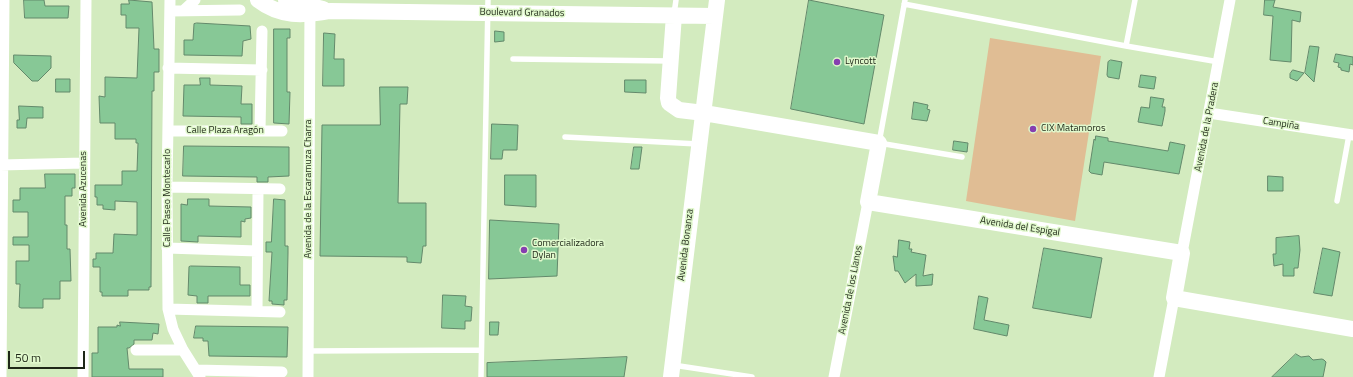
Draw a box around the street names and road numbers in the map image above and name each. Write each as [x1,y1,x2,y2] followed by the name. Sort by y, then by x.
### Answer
[479,6,565,20] street label: Boulevard Granados
[1192,81,1222,173] street label: Avenida de la Pradera
[1262,115,1300,133] street label: Campiña
[303,120,315,258] street label: Avenida de la Escaramuza Charra
[186,125,264,137] street label: Calle Plaza Aragón
[162,149,174,247] street label: Calle Paseo Montecarlo
[78,151,90,227] street label: Avenida Azucenas
[676,208,696,282] street label: Avenida Bonanza
[979,215,1061,239] street label: Avenida del Espigal
[837,245,865,335] street label: Avenida de los Llanos

